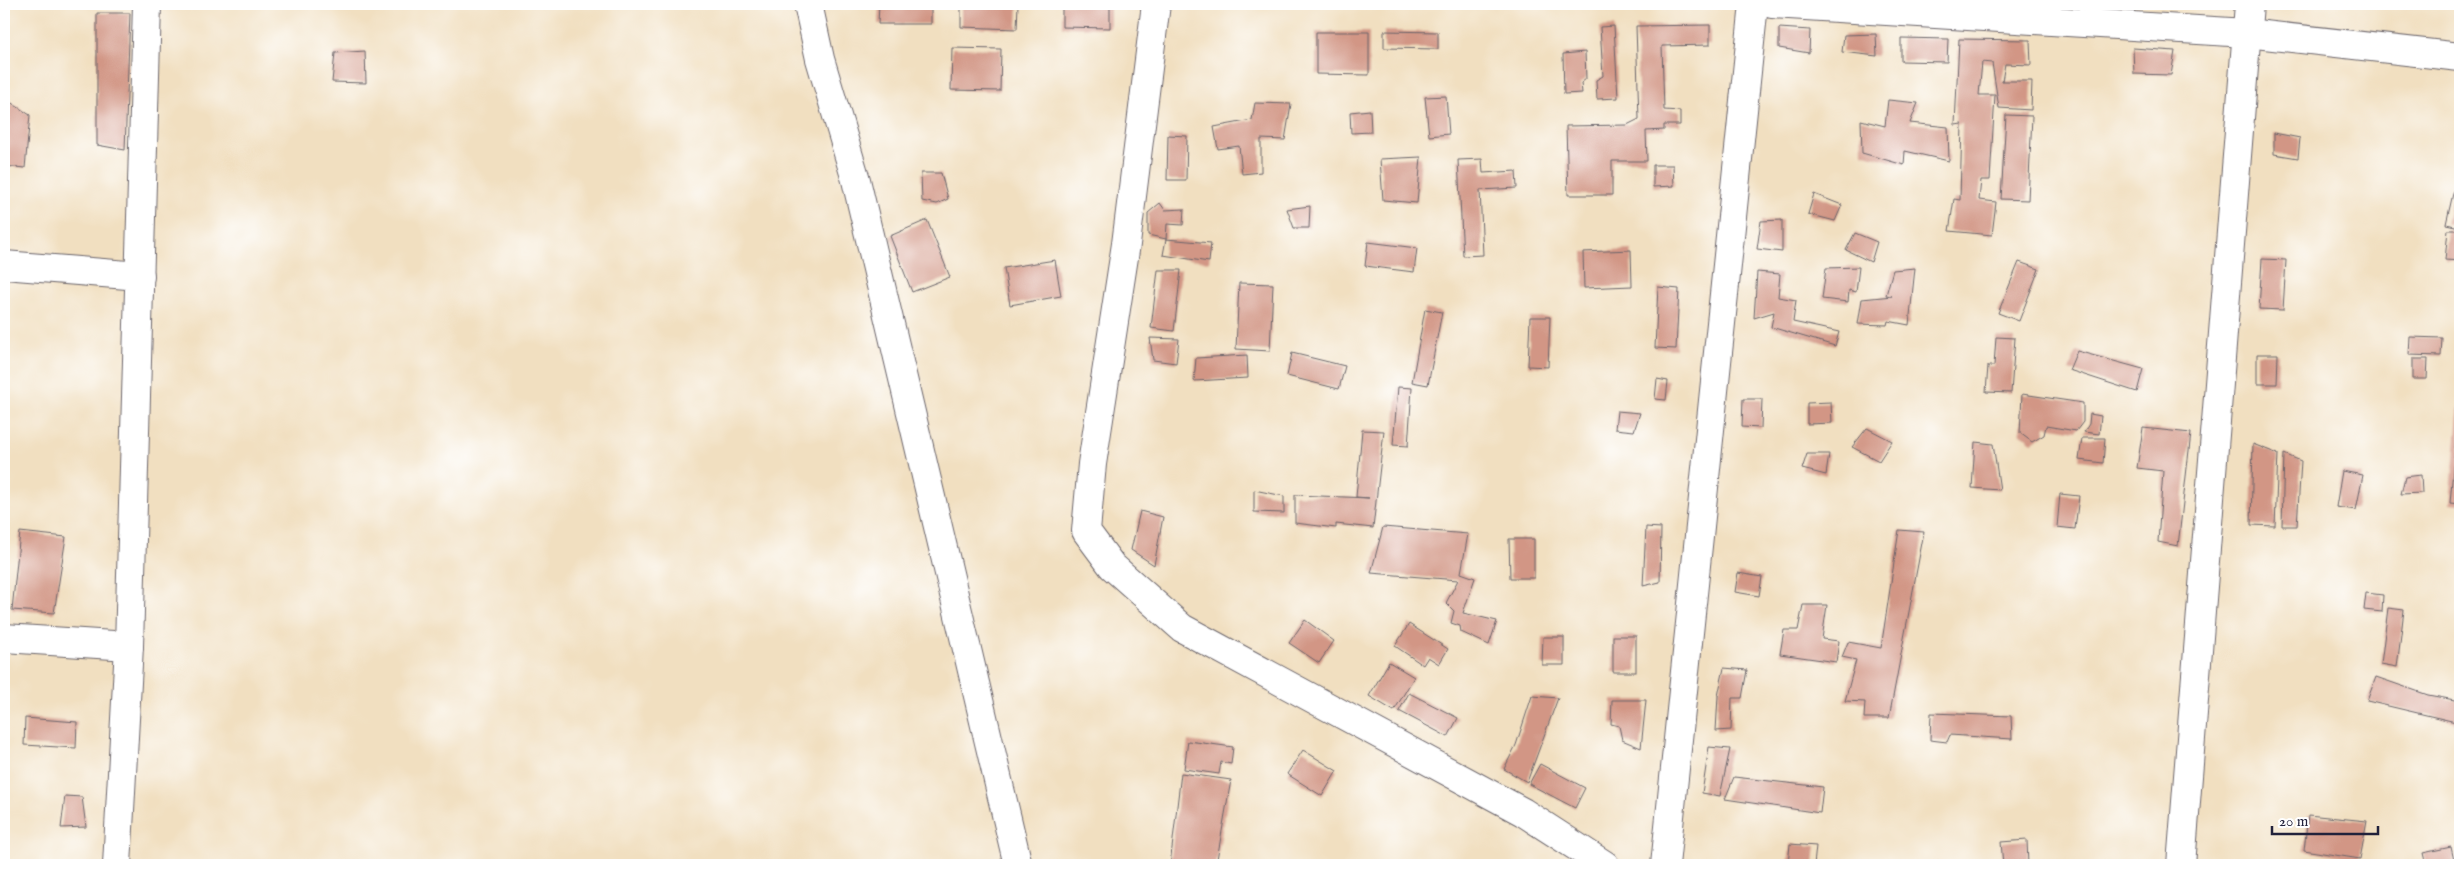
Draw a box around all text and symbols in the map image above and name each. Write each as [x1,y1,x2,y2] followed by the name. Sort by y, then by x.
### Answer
[2272,804,2378,836] scale bar
[2279,812,2309,831] text: 20 m

